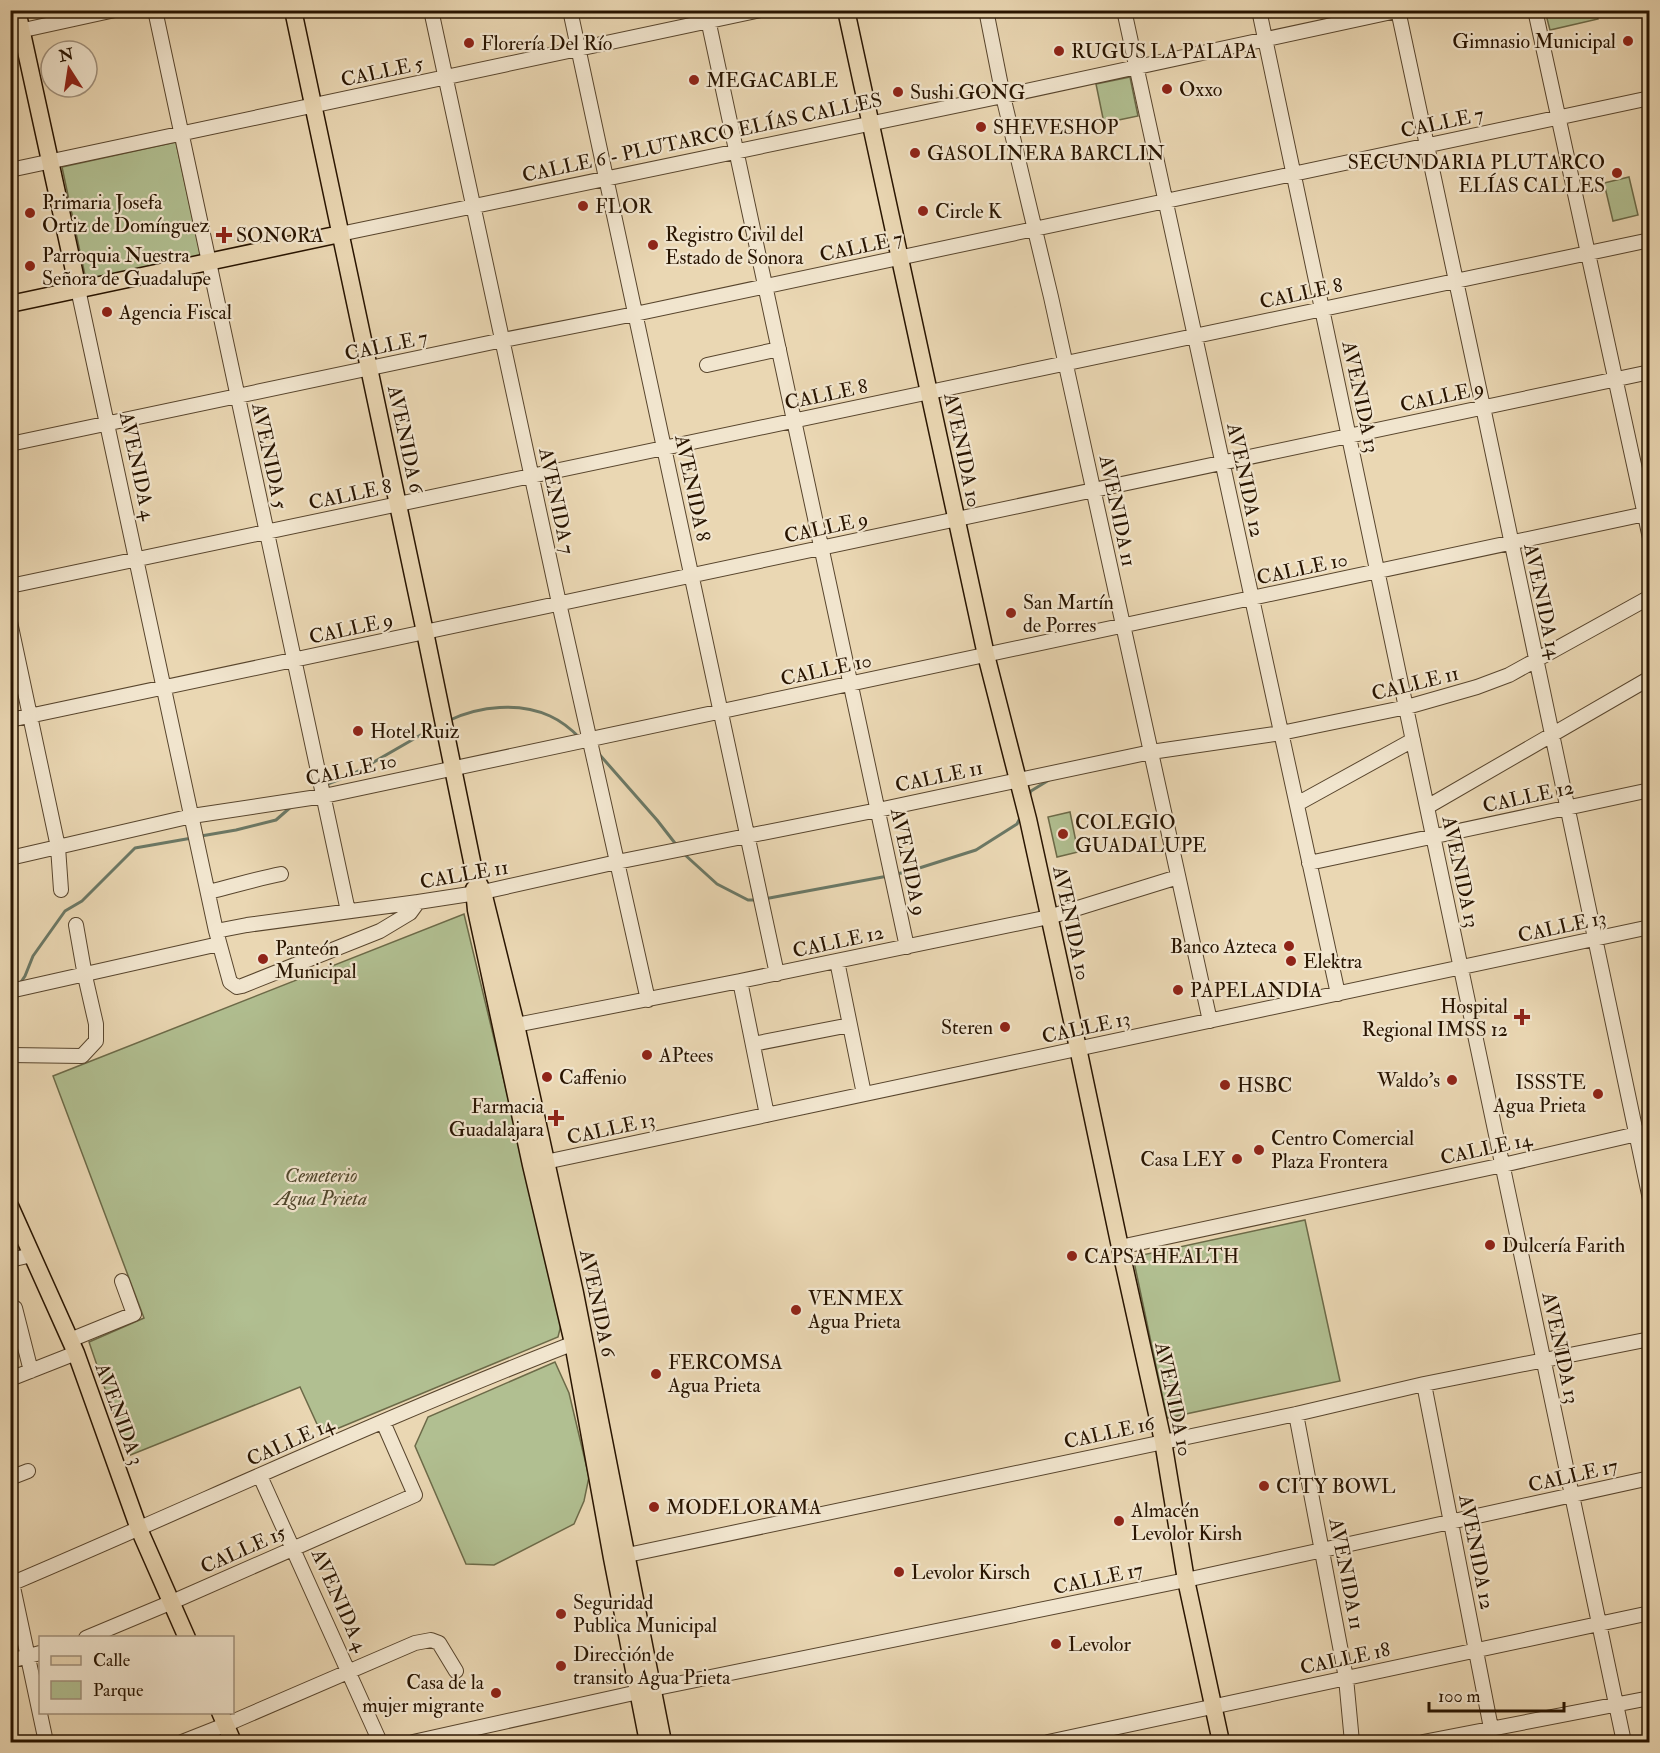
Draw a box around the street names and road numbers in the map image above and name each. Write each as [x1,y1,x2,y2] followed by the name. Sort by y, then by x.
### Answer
[339,51,426,92] street label: CALLE 5
[520,86,884,188] street label: CALLE 6 - PLUTARCO ELÍAS CALLES
[1398,102,1486,143] street label: CALLE 7
[817,226,905,267] street label: CALLE 7
[1257,272,1345,314] street label: CALLE 8
[342,325,430,366] street label: CALLE 7
[1336,338,1385,455] street label: AVENIDA 13
[782,373,870,415] street label: CALLE 8
[1398,375,1486,418] street label: CALLE 9
[382,382,429,496] street label: AVENIDA 6
[938,390,987,510] street label: AVENIDA 10
[246,400,293,512] street label: AVENIDA 5
[114,409,161,524] street label: AVENIDA 4
[1221,420,1270,540] street label: AVENIDA 12
[669,432,716,544] street label: AVENIDA 8
[533,445,580,557] street label: AVENIDA 7
[1093,452,1142,569] street label: AVENIDA 11
[306,473,394,515] street label: CALLE 8
[782,506,870,549] street label: CALLE 9
[1518,540,1567,662] street label: AVENIDA 14
[1254,547,1350,590] street label: CALLE 10
[307,607,395,650] street label: CALLE 9
[778,648,874,691] street label: CALLE 10
[1369,661,1461,706] street label: CALLE 11
[303,748,399,791] street label: CALLE 10
[893,755,985,798] street label: CALLE 11
[1480,775,1576,818] street label: CALLE 12
[885,805,932,918] street label: AVENIDA 9
[1436,813,1485,930] street label: AVENIDA 13
[418,854,510,895] street label: CALLE 11
[1047,863,1096,983] street label: AVENIDA 10
[1516,905,1609,948] street label: CALLE 13
[790,920,886,963] street label: CALLE 12
[1040,1006,1133,1049] street label: CALLE 13
[565,1107,658,1150] street label: CALLE 13
[1438,1126,1535,1170] street label: CALLE 14
[574,1246,621,1360] street label: AVENIDA 6
[1536,1289,1585,1406] street label: AVENIDA 13
[1149,1339,1198,1459] street label: AVENIDA 10
[89,1359,150,1469] street label: AVENIDA 3
[1061,1410,1158,1454] street label: CALLE 16
[243,1411,339,1472] street label: CALLE 14
[1526,1453,1620,1498] street label: CALLE 17
[1453,1492,1500,1611] street label: AVENIDA 12
[1323,1515,1370,1632] street label: AVENIDA 11
[197,1519,290,1579] street label: CALLE 15
[305,1544,374,1656] street label: AVENIDA 4
[1051,1557,1145,1600] street label: CALLE 17
[1298,1637,1392,1680] street label: CALLE 18

